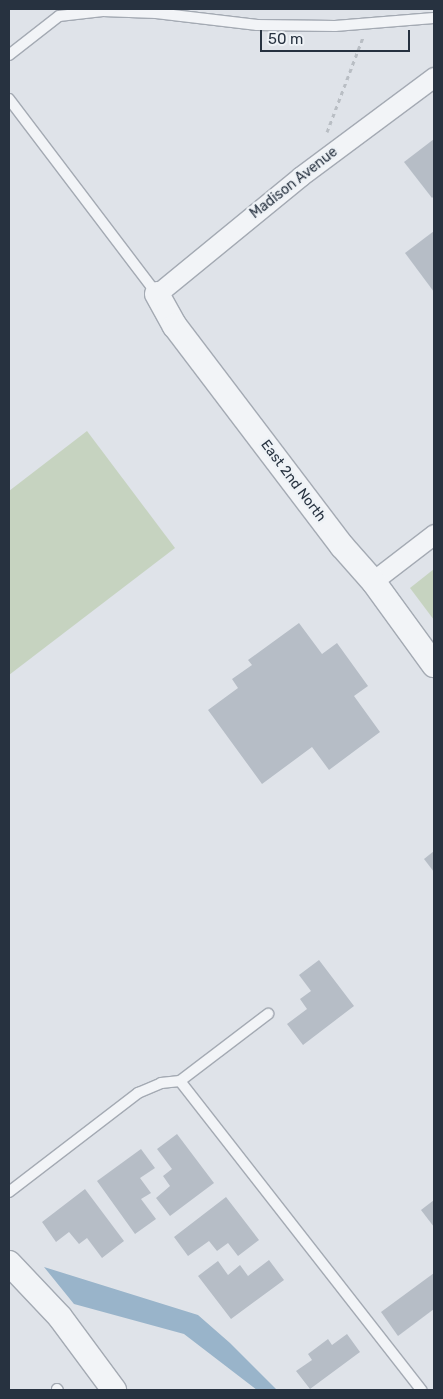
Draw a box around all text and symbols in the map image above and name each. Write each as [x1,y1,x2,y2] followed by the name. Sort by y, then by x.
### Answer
[263,20,413,52] scale bar
[268,30,303,48] text: 50 m
[247,144,341,222] street label: Madison Avenue
[257,437,329,525] street label: East 2nd North

